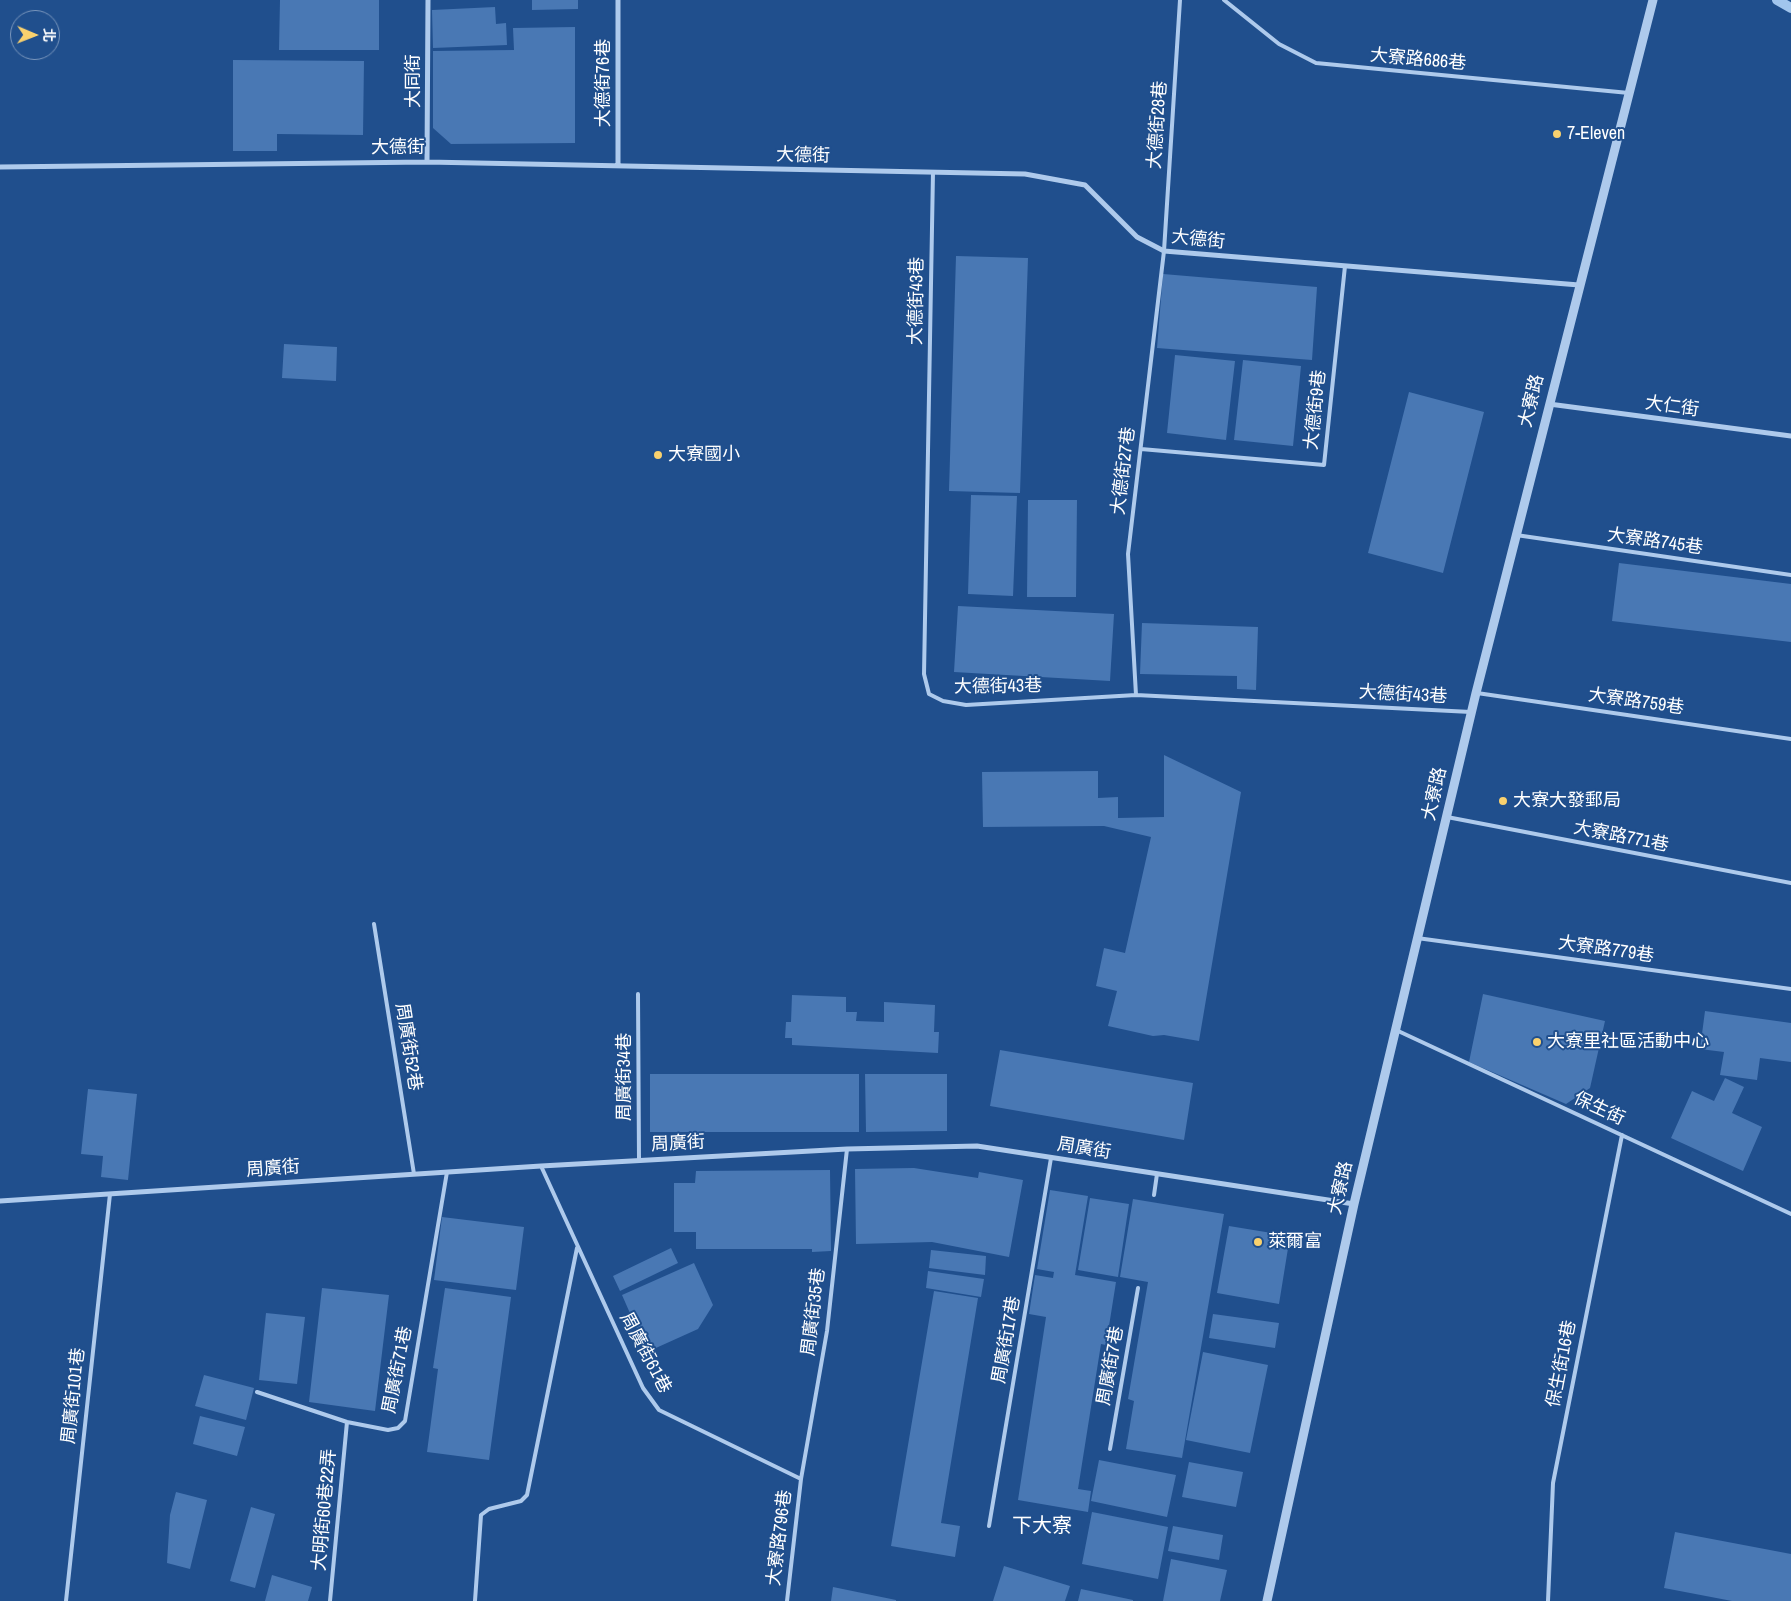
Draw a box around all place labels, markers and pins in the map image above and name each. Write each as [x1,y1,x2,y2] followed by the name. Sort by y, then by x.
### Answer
[1567,123,1625,145] place label: 7-Eleven
[1551,128,1563,140] marker: 7-Eleven
[668,444,740,466] place label: 大寮國小
[652,449,664,461] marker: 大寮國小
[1513,790,1621,812] place label: 大寮大發郵局
[1497,795,1509,807] marker: 大寮大發郵局
[1547,1031,1709,1053] place label: 大寮里社區活動中心
[1531,1036,1543,1048] marker: 大寮里社區活動中心
[1268,1231,1322,1253] place label: 萊爾富
[1252,1236,1264,1248] marker: 萊爾富

